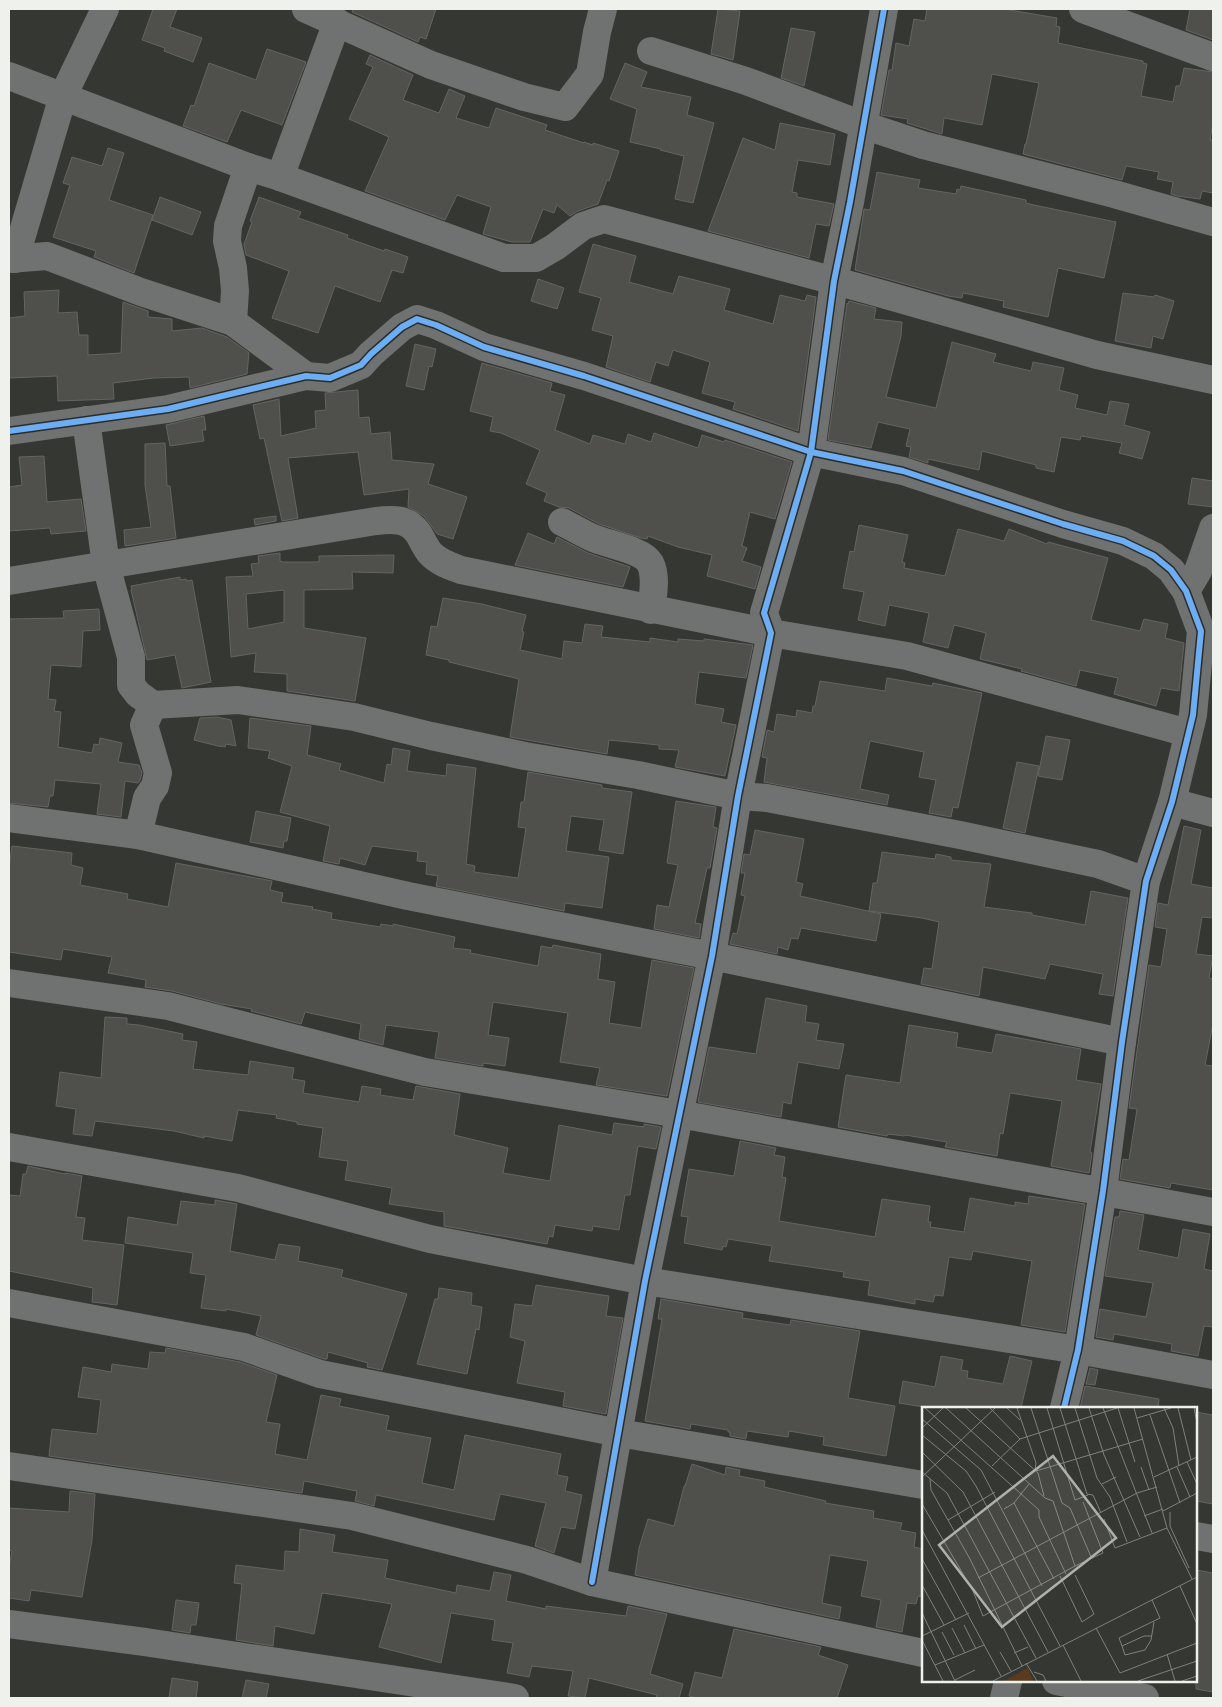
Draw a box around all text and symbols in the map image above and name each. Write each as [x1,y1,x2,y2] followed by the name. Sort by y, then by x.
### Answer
[922,1407,1197,1682] inset map

